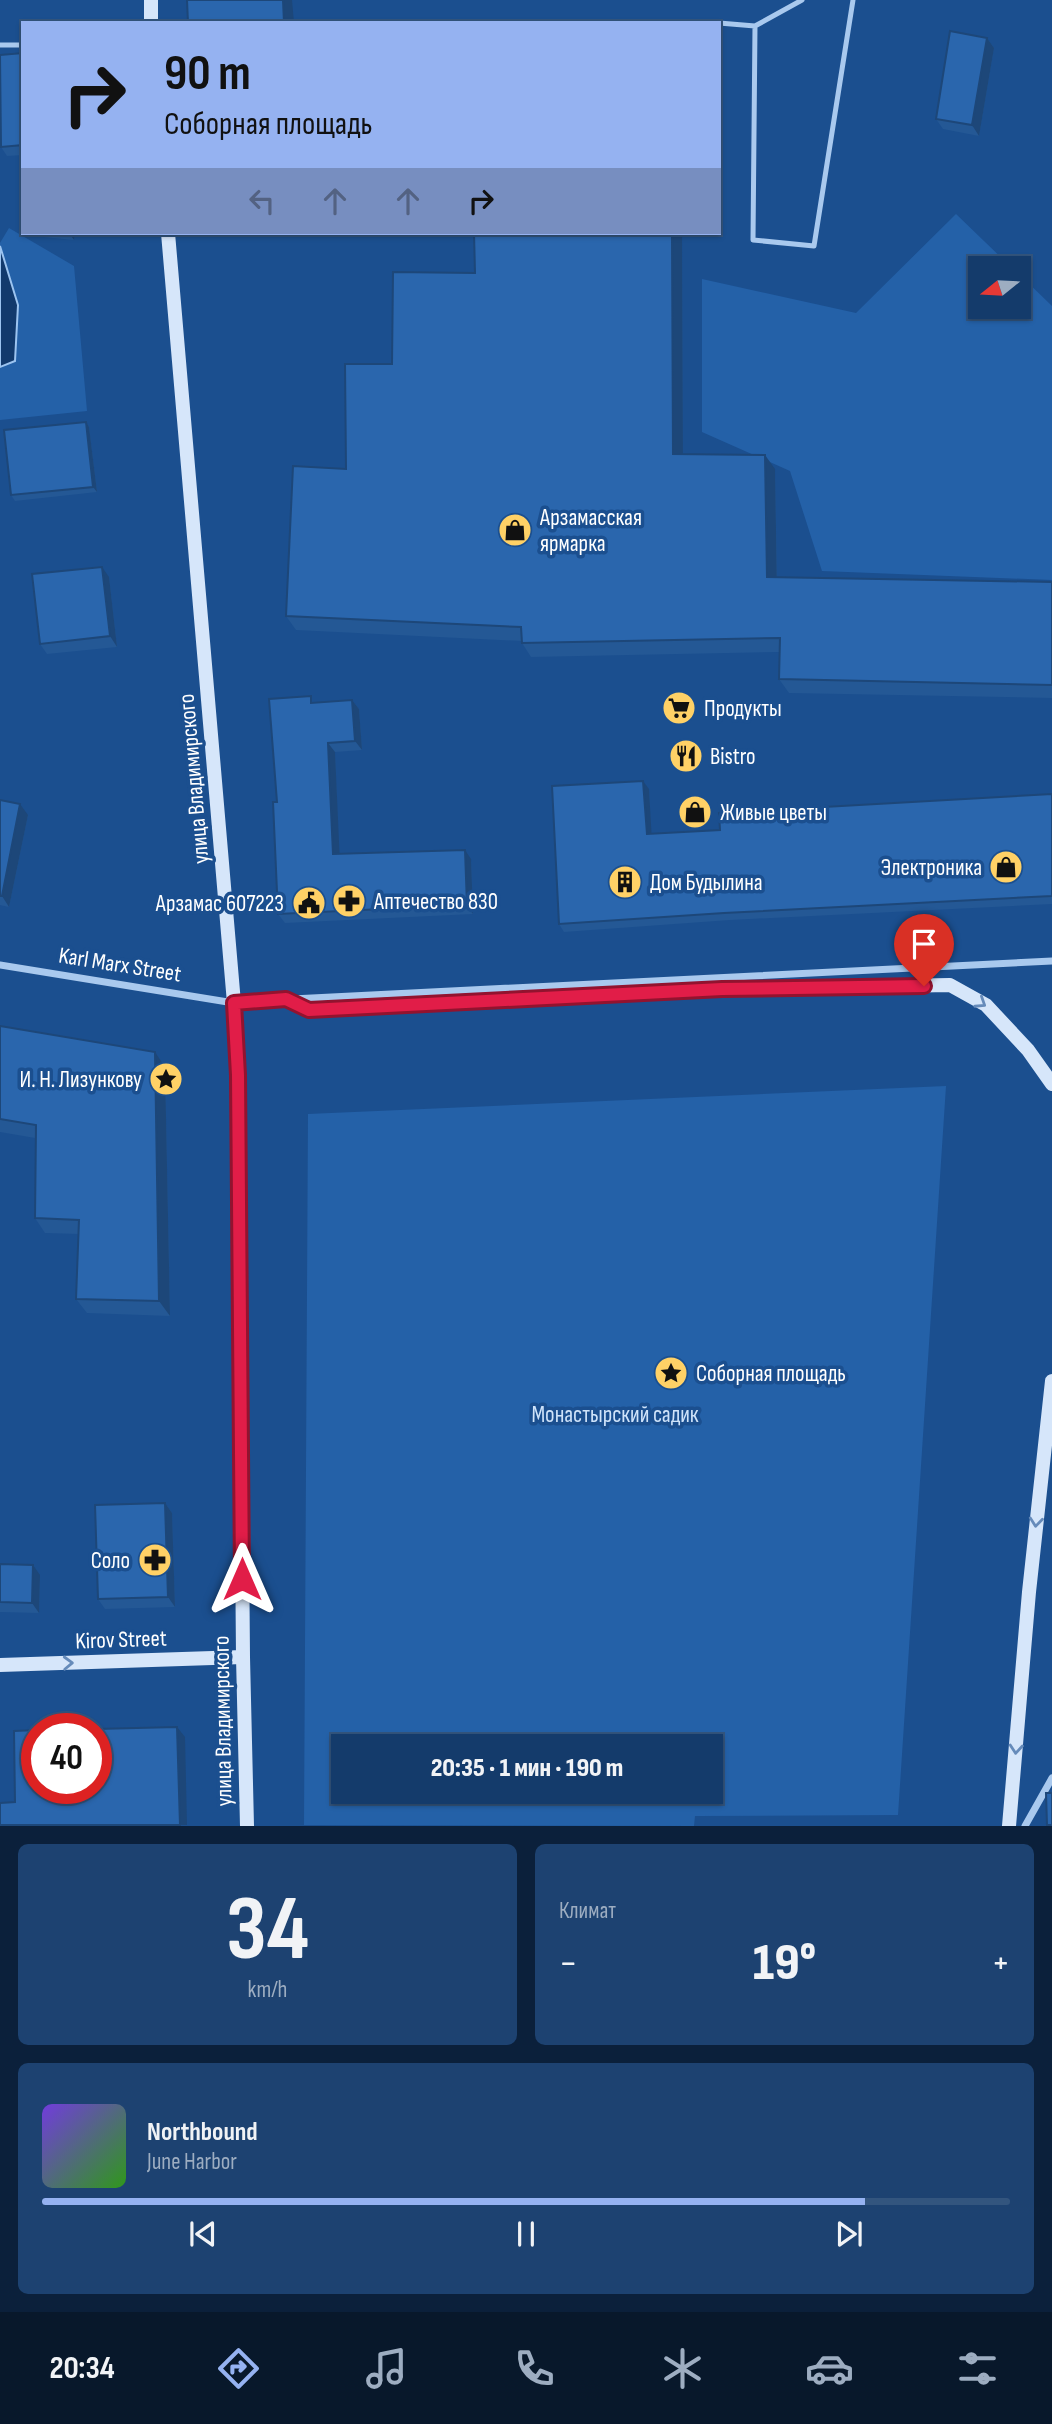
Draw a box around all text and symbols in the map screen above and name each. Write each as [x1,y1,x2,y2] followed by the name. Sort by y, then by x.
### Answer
[164,45,251,104] text: 90 m
[49,49,140,140] icon: right
[164,105,372,144] text: Соборная площадь
[243,182,281,220] icon: left
[316,182,354,220] icon: ahead
[389,182,427,220] icon: ahead
[462,182,500,220] icon: right
[968,256,1031,318] north arrow
[968,256,1031,319] map controls
[539,504,642,558] place label: Арзамасская ярмарка
[496,511,534,549] shop icon: Арзамасская ярмарка
[660,689,698,727] supermarket icon: Продукты
[173,693,215,865] street label: улица Владимирского
[704,695,782,723] place label: Продукты
[667,737,705,775] restaurant icon: Bistro
[710,743,756,771] place label: Bistro
[676,793,714,831] shop icon: Живые цветы
[720,799,827,827] place label: Живые цветы
[987,848,1025,886] shop icon: Электроника
[881,854,982,882] place label: Электроника
[606,863,644,901] building icon: Дом Будылина
[650,869,763,897] place label: Дом Будылина
[330,882,368,920] pharmacy icon: Аптечество 830
[290,884,328,922] public building icon: Арзамас 607223
[373,888,498,916] place label: Аптечество 830
[155,890,284,918] place label: Арзамас 607223
[894,914,954,986] pin
[905,925,943,963] icon: arrive
[57,941,183,988] street label: Karl Marx Street
[973,995,986,1008] one-way arrow
[147,1060,185,1098] place icon: И. Н. Лизункову
[20,1066,142,1094] place label: И. Н. Лизункову
[652,1354,690,1392] place icon: Соборная площадь
[696,1360,846,1388] place label: Соборная площадь
[531,1401,699,1429] park label: Монастырский садик
[1029,1517,1044,1528] one-way arrow
[136,1541,174,1579] pharmacy icon: Соло
[205,1542,279,1616] position arrow
[91,1547,130,1575] place label: Соло
[75,1624,167,1656] street label: Kirov Street
[208,1635,238,1807] street label: улица Владимирского
[63,1655,74,1670] one-way arrow
[21,1713,112,1804] speed limit sign: 40
[1009,1744,1024,1755] one-way arrow
[431,1753,623,1784] text: 20:35 · 1 мин · 190 m
[226,1876,309,1985] text: 34
[559,1897,616,1925] text: Климат
[753,1932,816,1995] text: 19°
[559,1941,578,1986] text: −
[991,1941,1010,1986] text: +
[248,1976,287,2004] text: km/h
[147,2117,258,2148] text: Northbound
[147,2148,237,2176] text: June Harbor
[184,2215,222,2253] icon: previous
[507,2215,545,2253] icon: pause
[830,2215,868,2253] icon: next
[214,2344,263,2393] icon: directions
[362,2344,411,2393] icon: music
[510,2344,559,2393] icon: phone
[658,2344,707,2393] icon: climate
[805,2344,854,2393] icon: car
[953,2344,1002,2393] icon: filters
[49,2349,115,2388] text: 20:34

